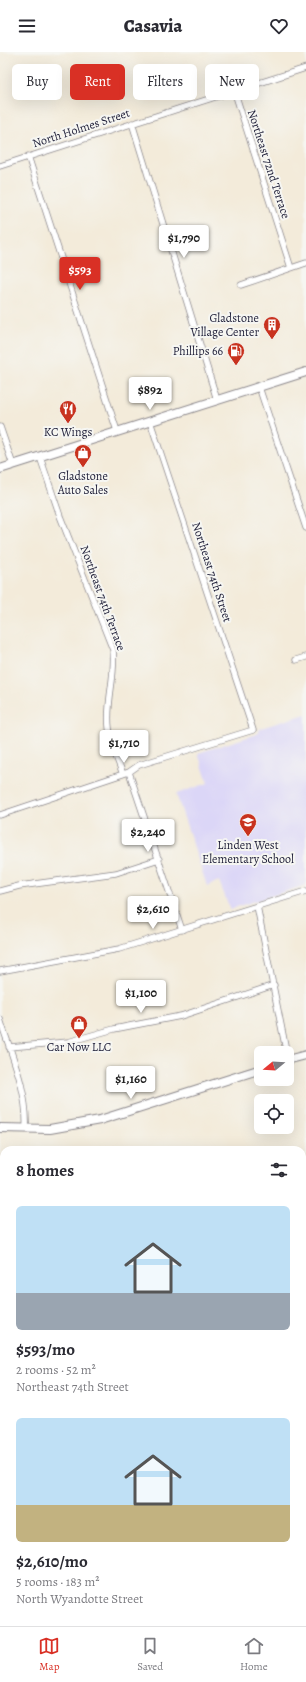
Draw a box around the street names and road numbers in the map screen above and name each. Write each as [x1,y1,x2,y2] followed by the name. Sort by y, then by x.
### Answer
[30,105,132,151] street label: North Holmes Street
[244,107,294,221] street label: Northeast 72nd Terrace
[188,520,236,624] street label: Northeast 74th Street
[77,543,129,653] street label: Northeast 74th Terrace

